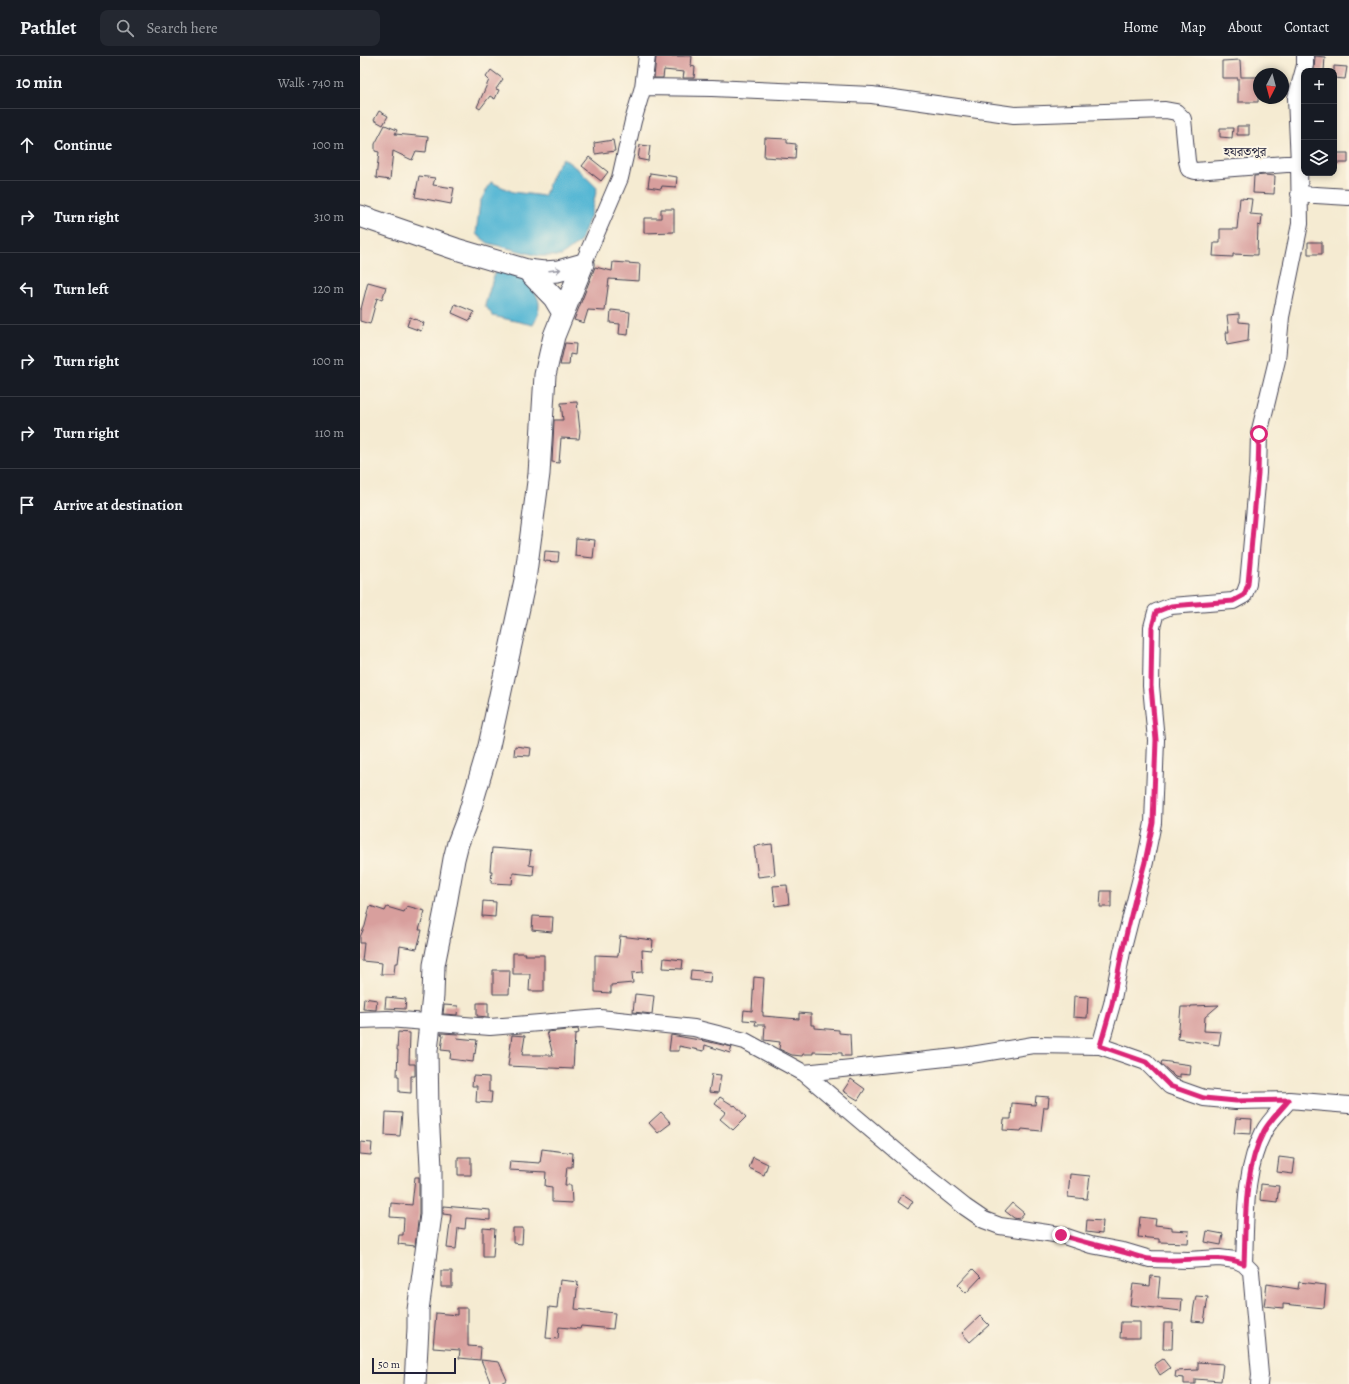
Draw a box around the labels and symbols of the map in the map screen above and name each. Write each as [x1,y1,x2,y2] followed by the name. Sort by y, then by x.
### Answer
[1253,68,1289,104] north arrow
[1223,143,1268,160] district label: হযরতপুর
[548,267,561,274] one-way arrow
[1250,425,1268,443] route start
[1052,1226,1070,1244] route end
[372,1356,456,1375] scale bar

